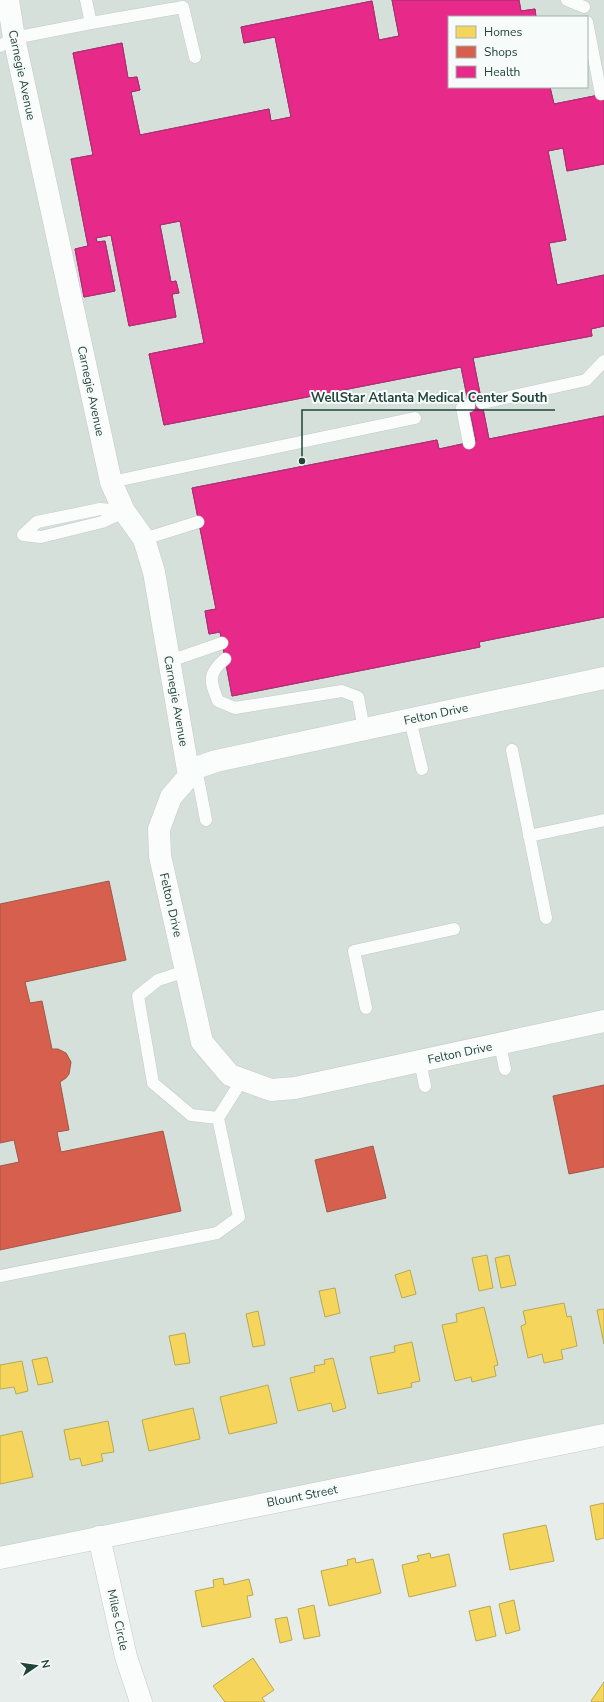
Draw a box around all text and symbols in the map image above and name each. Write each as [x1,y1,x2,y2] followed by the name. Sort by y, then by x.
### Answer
[448,16,588,88] legend
[484,24,522,40] text: Homes
[5,28,39,122] street label: Carnegie Avenue
[484,44,518,60] text: Shops
[484,64,520,80] text: Health
[74,344,108,438] street label: Carnegie Avenue
[302,385,555,410] callout: WellStar Atlanta Medical Center South
[311,389,547,407] text: WellStar Atlanta Medical Center South
[160,654,192,748] street label: Carnegie Avenue
[402,699,470,729] street label: Felton Drive
[156,871,186,939] street label: Felton Drive
[426,1038,494,1068] street label: Felton Drive
[265,1481,340,1511] street label: Blount Street
[104,1588,132,1652] street label: Miles Circle
[16,1646,56,1686] north arrow
[37,1658,53,1670] text: N

